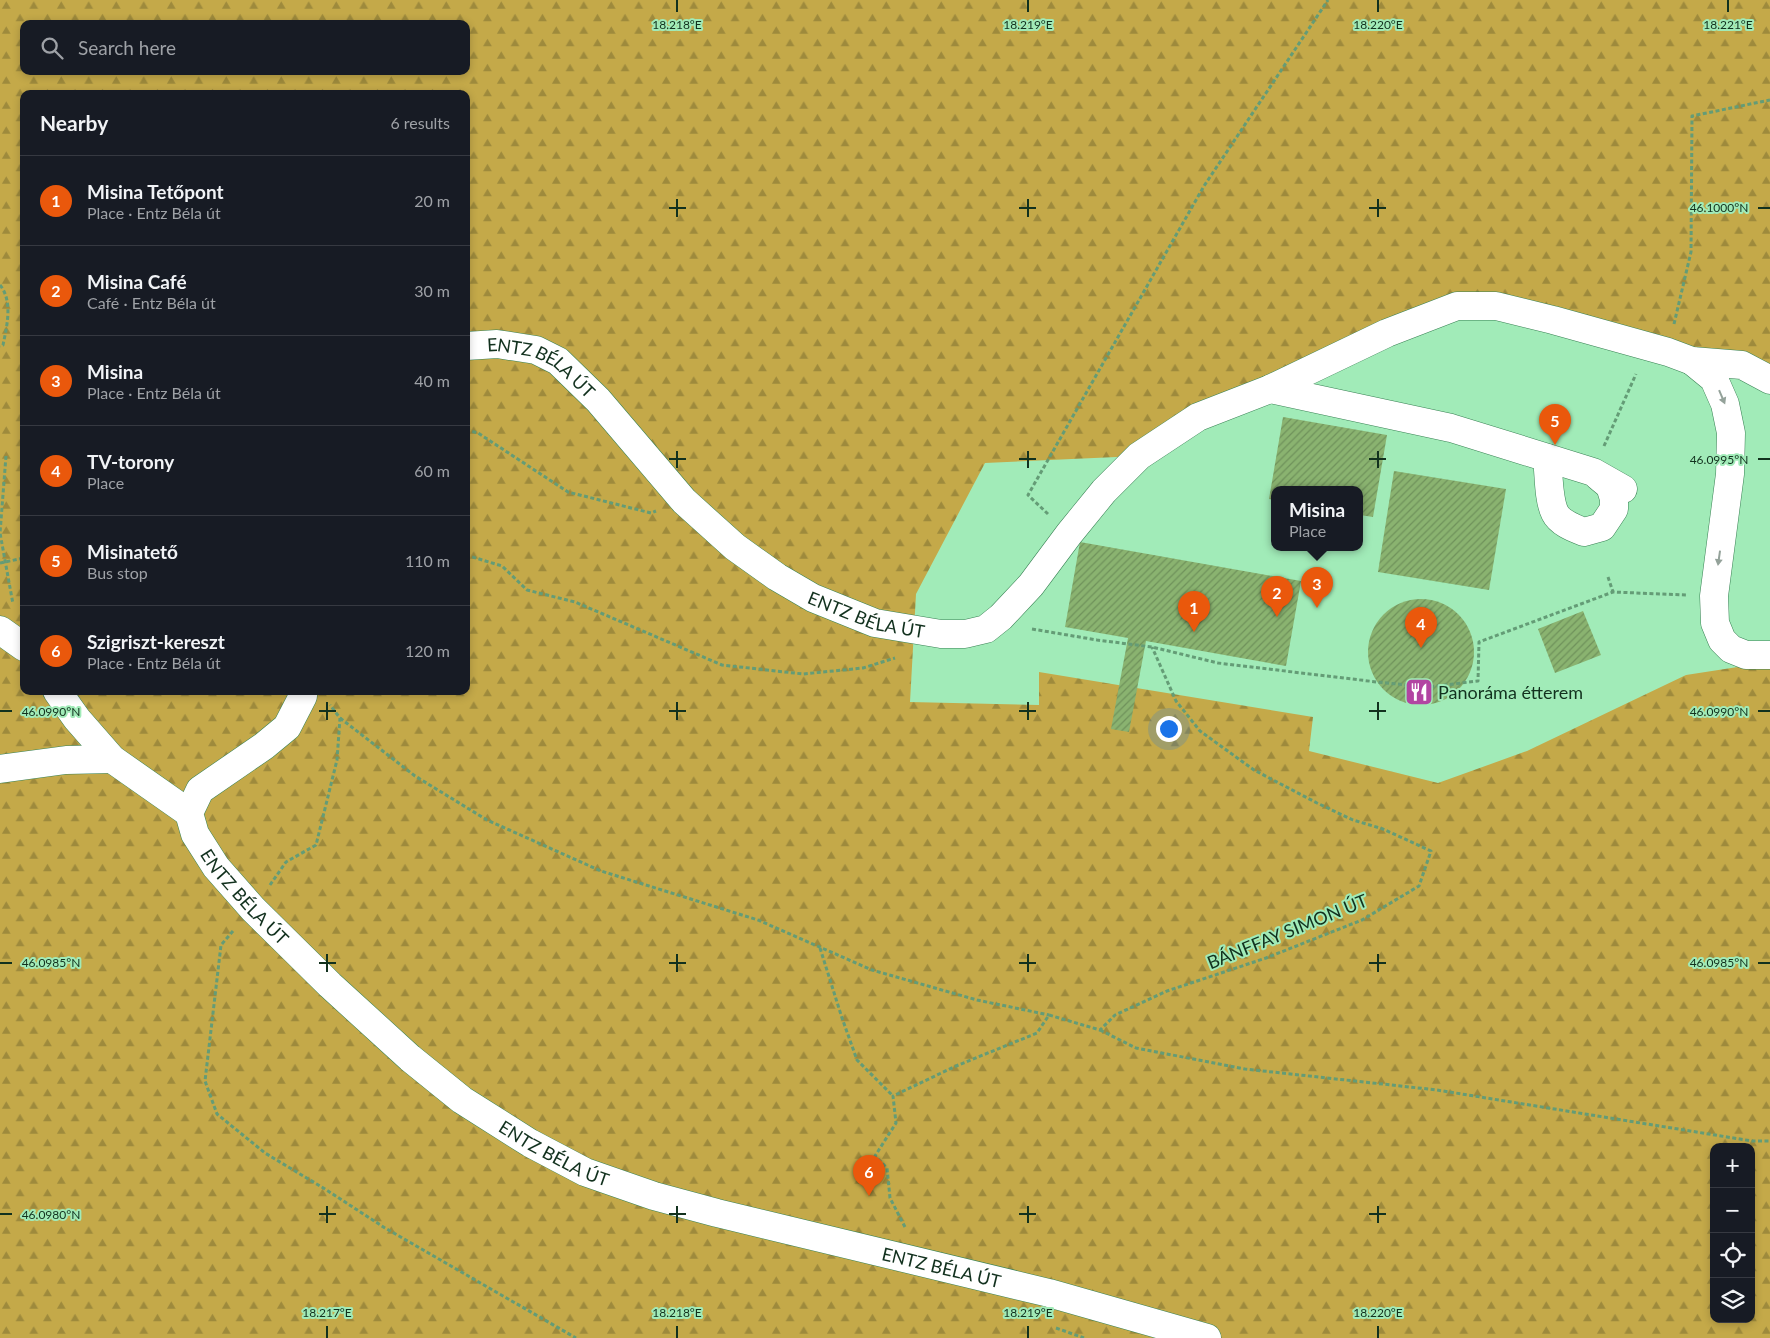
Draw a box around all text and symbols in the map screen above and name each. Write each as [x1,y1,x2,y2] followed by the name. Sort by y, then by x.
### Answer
[652,17,702,32] text: 18.218°E
[1003,17,1053,32] text: 18.219°E
[1353,17,1403,32] text: 18.220°E
[1703,17,1753,32] text: 18.221°E
[20,20,470,75] search box
[38,34,66,62] icon: search
[78,36,176,59] text: Search here
[40,110,108,135] text: Nearby
[390,113,450,132] text: 6 results
[87,180,224,203] text: Misina Tetőpont
[51,191,61,210] text: 1
[414,191,450,210] text: 20 m
[1690,200,1748,215] text: 46.1000°N
[87,203,221,222] text: Place · Entz Béla út
[87,270,187,293] text: Misina Café
[51,281,61,300] text: 2
[414,281,450,300] text: 30 m
[87,293,216,312] text: Café · Entz Béla út
[486,333,600,402] street label: ENTZ BÉLA ÚT
[87,360,143,383] text: Misina
[51,371,61,390] text: 3
[414,371,450,390] text: 40 m
[87,383,221,402] text: Place · Entz Béla út
[1718,390,1726,405] one-way arrow
[1539,404,1571,445] pin: 5
[87,450,174,473] text: TV-torony
[1690,452,1748,467] text: 46.0995°N
[51,461,61,480] text: 4
[414,461,450,480] text: 60 m
[87,473,124,492] text: Place
[1271,486,1363,551] popup
[1289,498,1345,521] text: Misina
[1289,521,1326,540] text: Place
[87,540,178,563] text: Misinatető
[1715,550,1723,566] one-way arrow
[51,551,61,570] text: 5
[405,551,450,570] text: 110 m
[87,563,148,582] text: Bus stop
[1301,567,1333,608] pin: 3
[1261,576,1293,617] pin: 2
[805,586,927,642] street label: ENTZ BÉLA ÚT
[1178,591,1210,632] pin: 1
[1405,607,1437,648] pin: 4
[87,630,225,653] text: Szigriszt-kereszt
[51,641,61,660] text: 6
[405,641,450,660] text: 120 m
[87,653,221,672] text: Place · Entz Béla út
[1404,677,1434,707] restaurant icon: Panoráma étterem
[1438,681,1583,703] place label: Panoráma étterem
[22,704,80,719] text: 46.0990°N
[1690,704,1748,719] text: 46.0990°N
[1156,716,1182,742] your location
[196,845,294,949] street label: ENTZ BÉLA ÚT
[1204,889,1371,973] street label: BÁNFFAY SIMON ÚT
[22,955,80,970] text: 46.0985°N
[1690,955,1748,970] text: 46.0985°N
[495,1115,613,1191] street label: ENTZ BÉLA ÚT
[1710,1143,1755,1323] map controls
[1710,1143,1755,1188] button: +
[853,1155,885,1196] pin: 6
[1710,1188,1755,1233] button: −
[22,1207,80,1222] text: 46.0980°N
[1710,1233,1755,1278] button: locate
[880,1242,1004,1292] street label: ENTZ BÉLA ÚT
[1710,1278,1755,1323] button: layers
[302,1305,352,1320] text: 18.217°E
[652,1305,702,1320] text: 18.218°E
[1003,1305,1053,1320] text: 18.219°E
[1353,1305,1403,1320] text: 18.220°E

